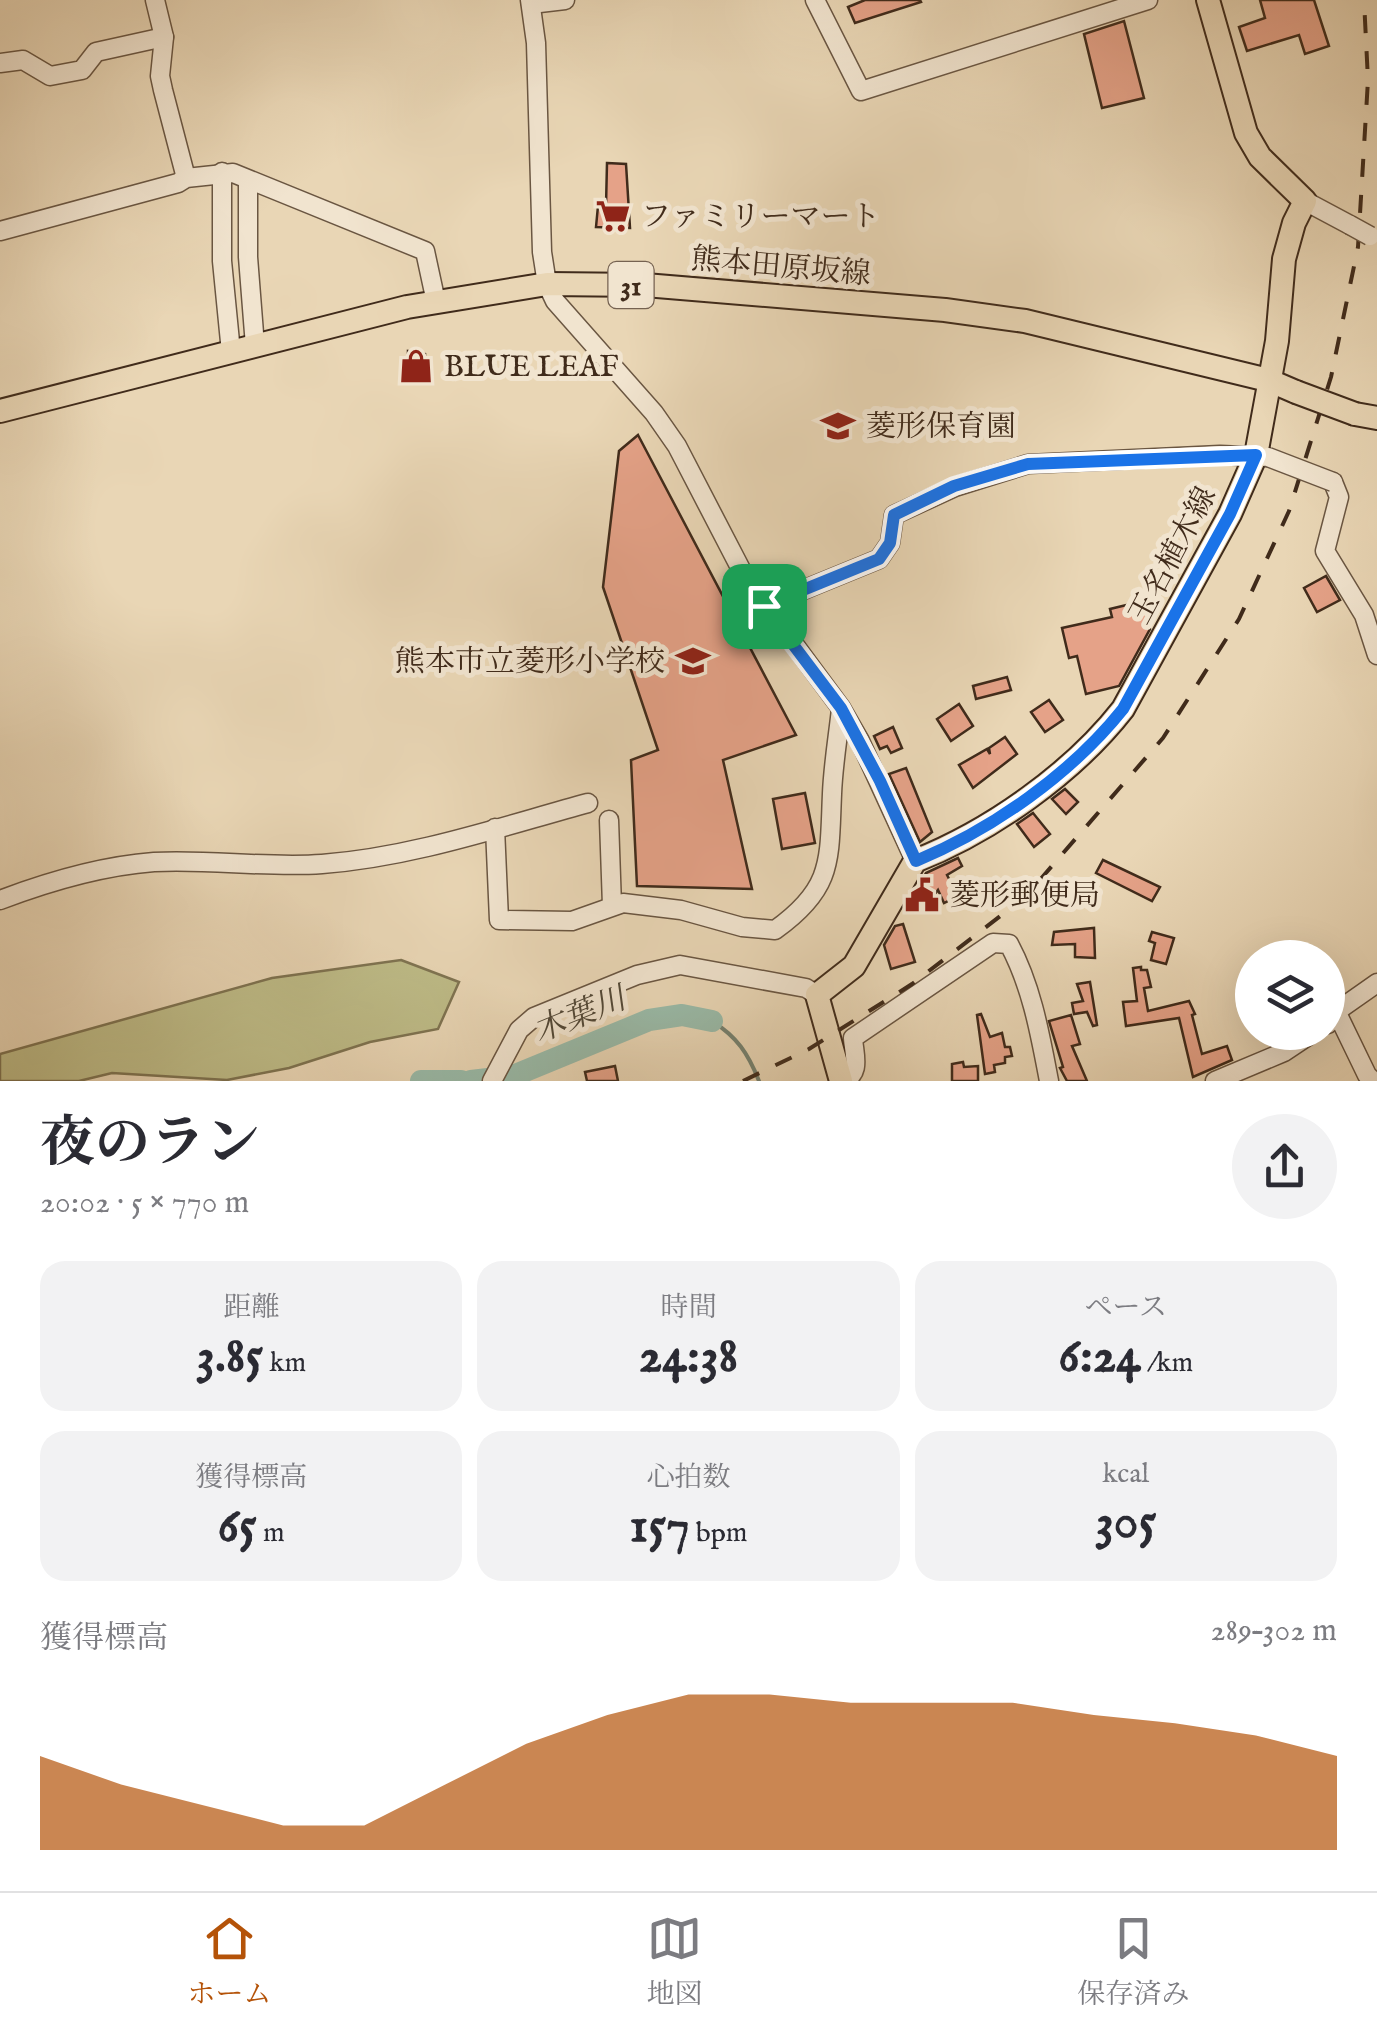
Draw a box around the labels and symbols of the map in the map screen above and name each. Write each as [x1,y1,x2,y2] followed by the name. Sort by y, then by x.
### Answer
[594,197,632,235] supermarket icon: ファミリーマート
[641,199,880,237] place label: ファミリーマート
[690,241,872,295] street label: 熊本田原坂線
[608,262,654,308] road number: 31
[397,347,435,385] shop icon: BLUE LEAF
[444,349,619,387] place label: BLUE LEAF
[819,407,857,445] school or university icon: 菱形保育園
[866,409,1016,447] place label: 菱形保育園
[1122,481,1226,631] street label: 玉名植木線
[722,564,807,649] pin
[674,642,712,680] school or university icon: 熊本市立菱形小学校
[395,644,665,682] place label: 熊本市立菱形小学校
[903,876,941,914] public building icon: 菱形郵便局
[950,878,1100,916] place label: 菱形郵便局
[528,978,635,1053] water label: 木葉川

